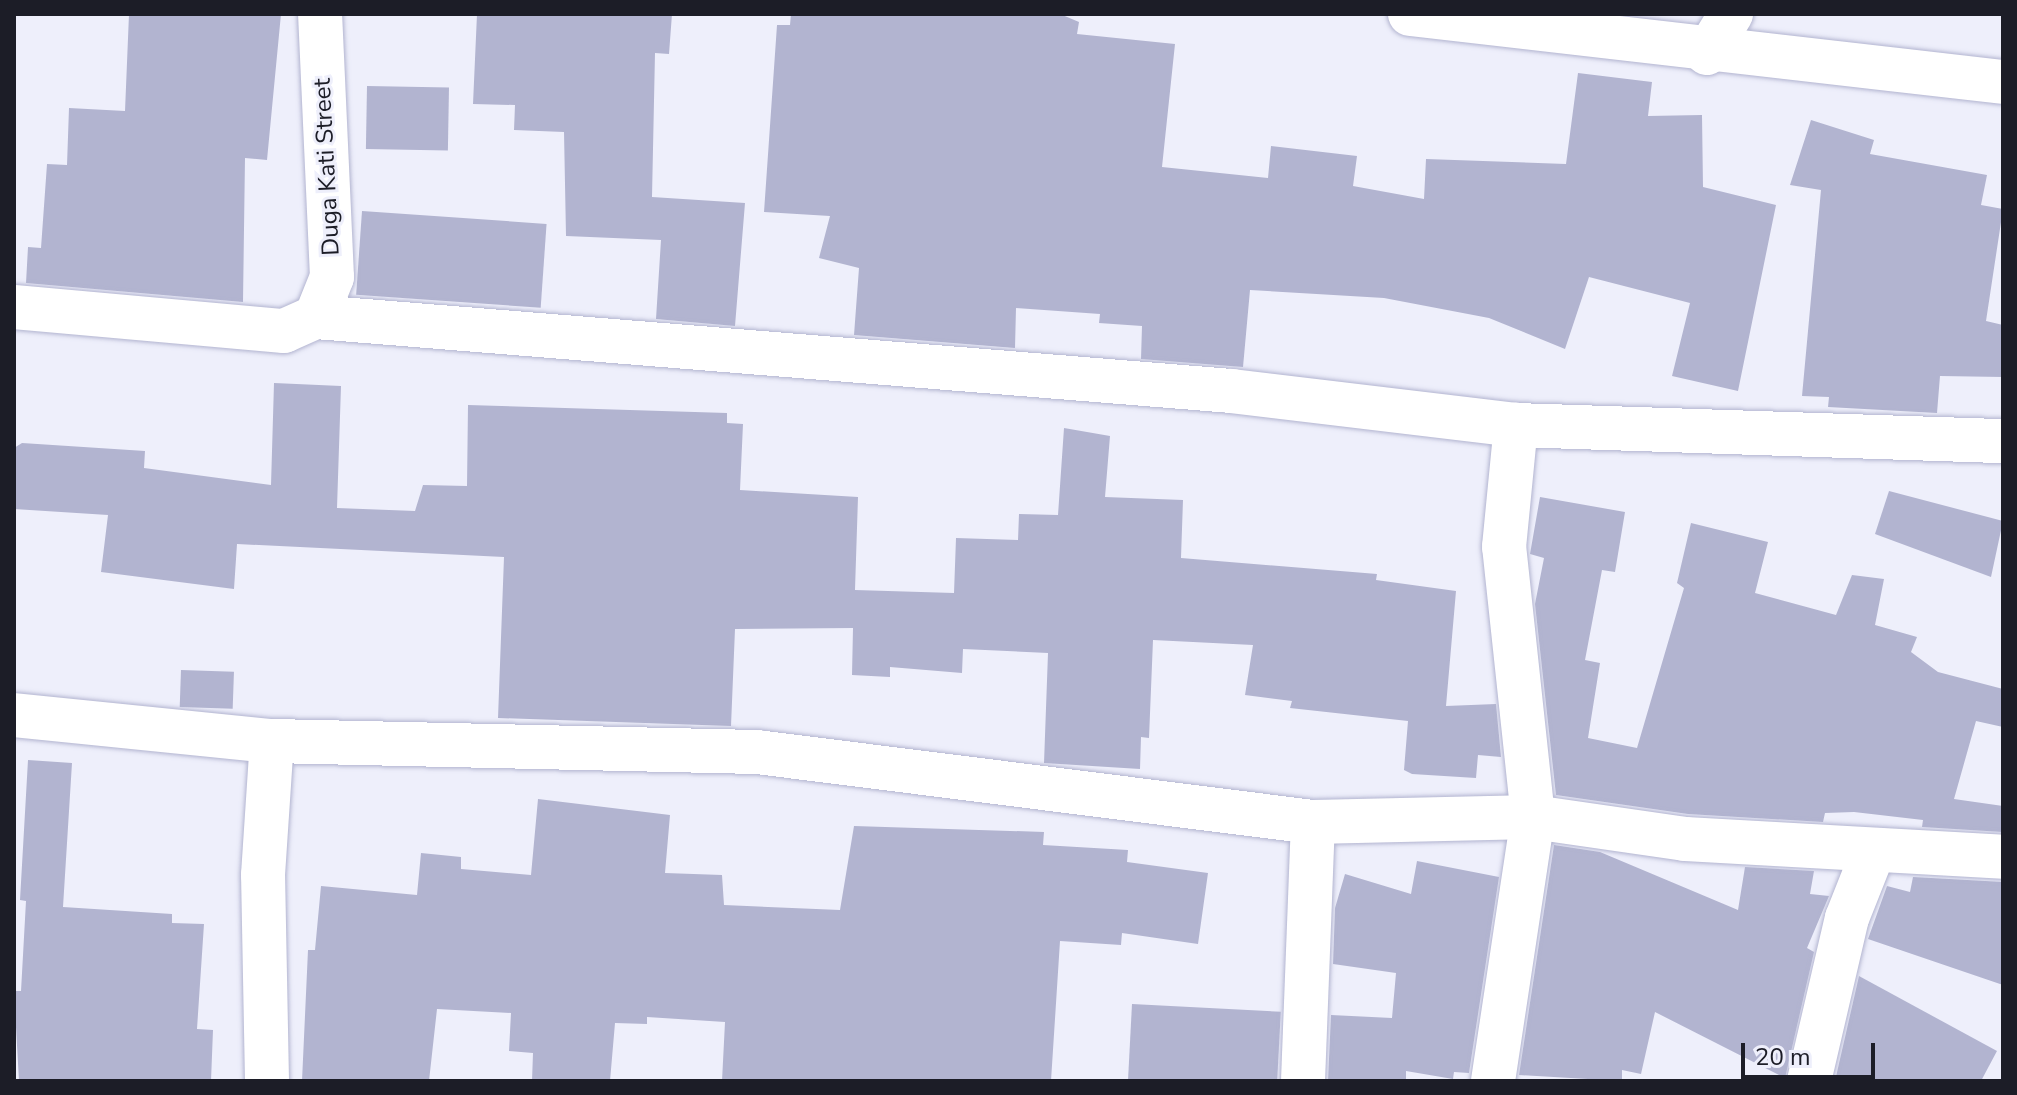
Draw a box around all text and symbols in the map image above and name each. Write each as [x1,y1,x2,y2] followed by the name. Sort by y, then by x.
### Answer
[308,78,346,256] street label: Duga Kati Street
[1745,1027,1879,1077] scale bar
[1755,1041,1811,1073] text: 20 m

